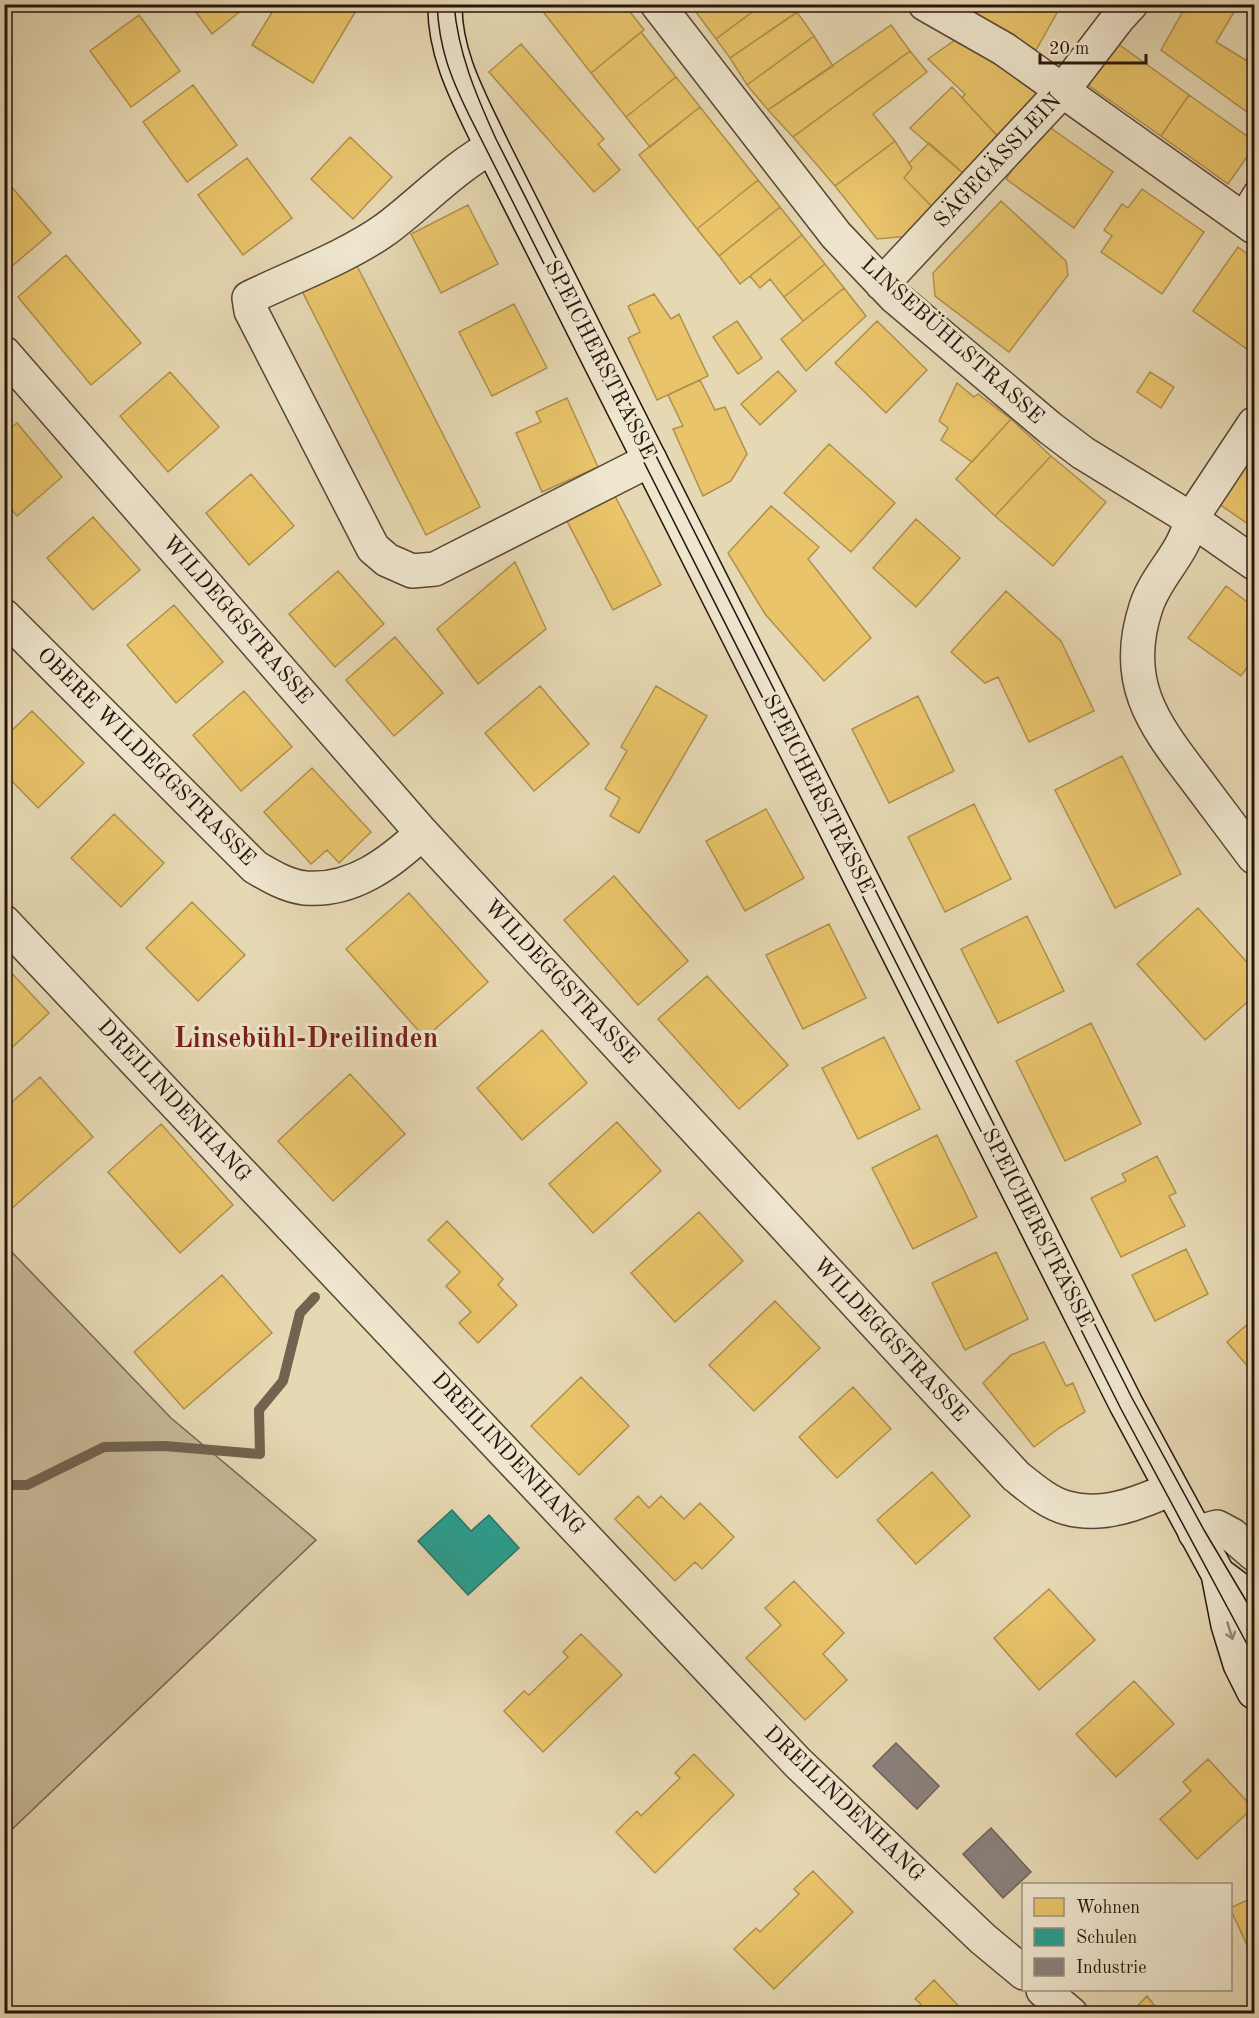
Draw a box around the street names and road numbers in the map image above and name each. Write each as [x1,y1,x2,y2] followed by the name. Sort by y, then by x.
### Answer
[928,88,1066,232] street label: SÄGEGÄSSLEIN
[856,251,1050,429] street label: LINSEBÜHLSTRASSE
[540,257,660,463] street label: SPEICHERSTRASSE
[158,532,316,708] street label: WILDEGGSTRASSE
[33,644,259,870] street label: OBERE WILDEGGSTRASSE
[758,691,878,897] street label: SPEICHERSTRASSE
[480,896,642,1068] street label: WILDEGGSTRASSE
[93,1015,255,1187] street label: DREILINDENHANG
[977,1125,1097,1331] street label: SPEICHERSTRASSE
[809,1254,971,1426] street label: WILDEGGSTRASSE
[427,1368,589,1540] street label: DREILINDENHANG
[760,1722,928,1886] street label: DREILINDENHANG

